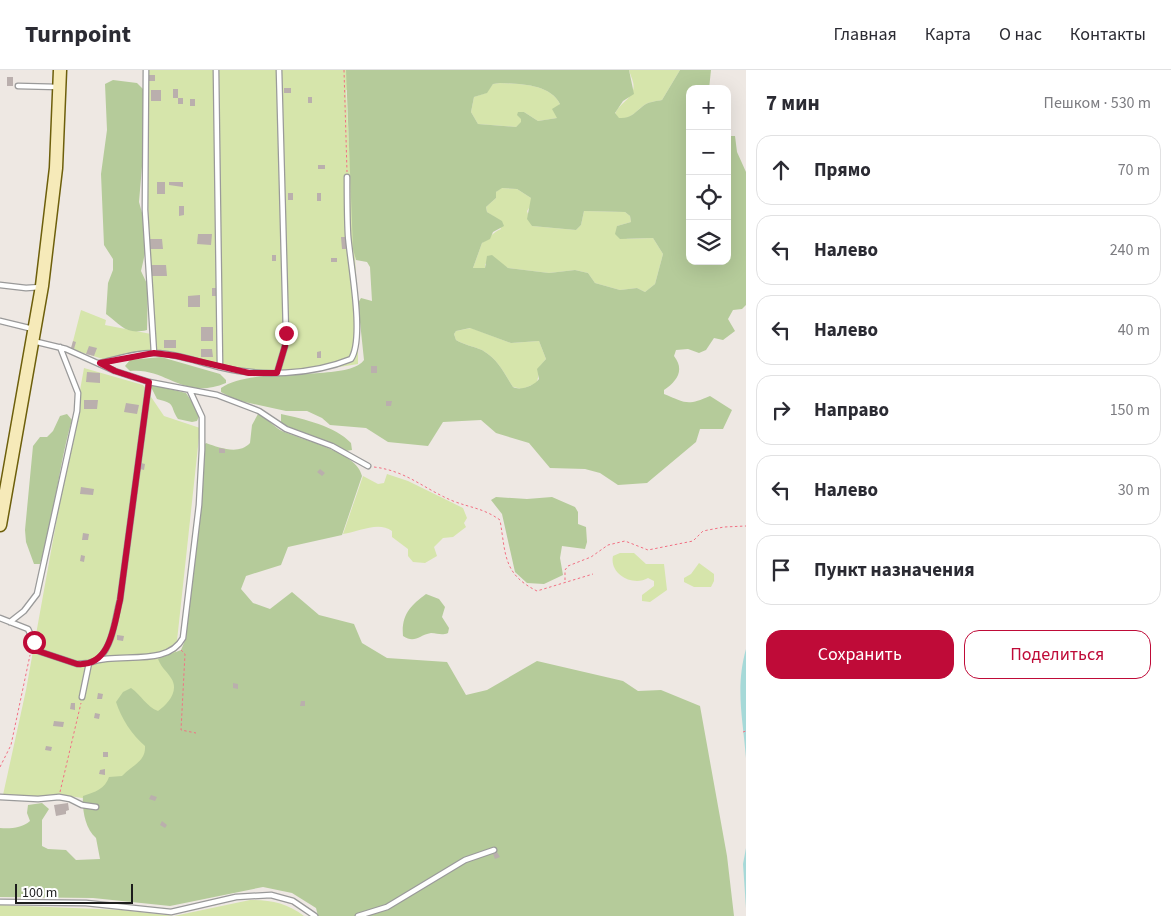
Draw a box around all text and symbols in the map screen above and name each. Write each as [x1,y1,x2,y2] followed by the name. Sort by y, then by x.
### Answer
[25,17,131,52] text: Turnpoint
[834,22,897,47] text: Главная
[925,22,971,47] text: Карта
[999,22,1042,47] text: О нас
[1070,22,1146,47] text: Контакты
[686,85,731,265] map controls
[686,85,731,130] button: +
[766,88,820,118] text: 7 мин
[1044,92,1151,114] text: Пешком · 530 m
[686,130,731,175] button: −
[767,156,795,184] icon: ahead
[814,157,871,184] text: Прямо
[1118,159,1150,181] text: 70 m
[686,175,731,220] button: locate
[686,220,731,265] button: layers
[767,236,795,264] icon: left
[814,237,878,264] text: Налево
[1110,239,1150,261] text: 240 m
[767,316,795,344] icon: left
[814,317,878,344] text: Налево
[1118,319,1150,341] text: 40 m
[275,322,298,345] route end
[767,396,795,424] icon: right
[814,397,889,424] text: Направо
[1110,399,1150,421] text: 150 m
[767,476,795,504] icon: left
[814,477,878,504] text: Налево
[1118,479,1150,501] text: 30 m
[767,556,795,584] icon: arrive
[814,557,975,584] text: Пункт назначения
[766,630,954,679] button: Сохранить
[964,630,1151,679] button: Поделиться
[23,631,46,654] route start
[15,881,132,904] scale bar
[22,883,57,903] text: 100 m

